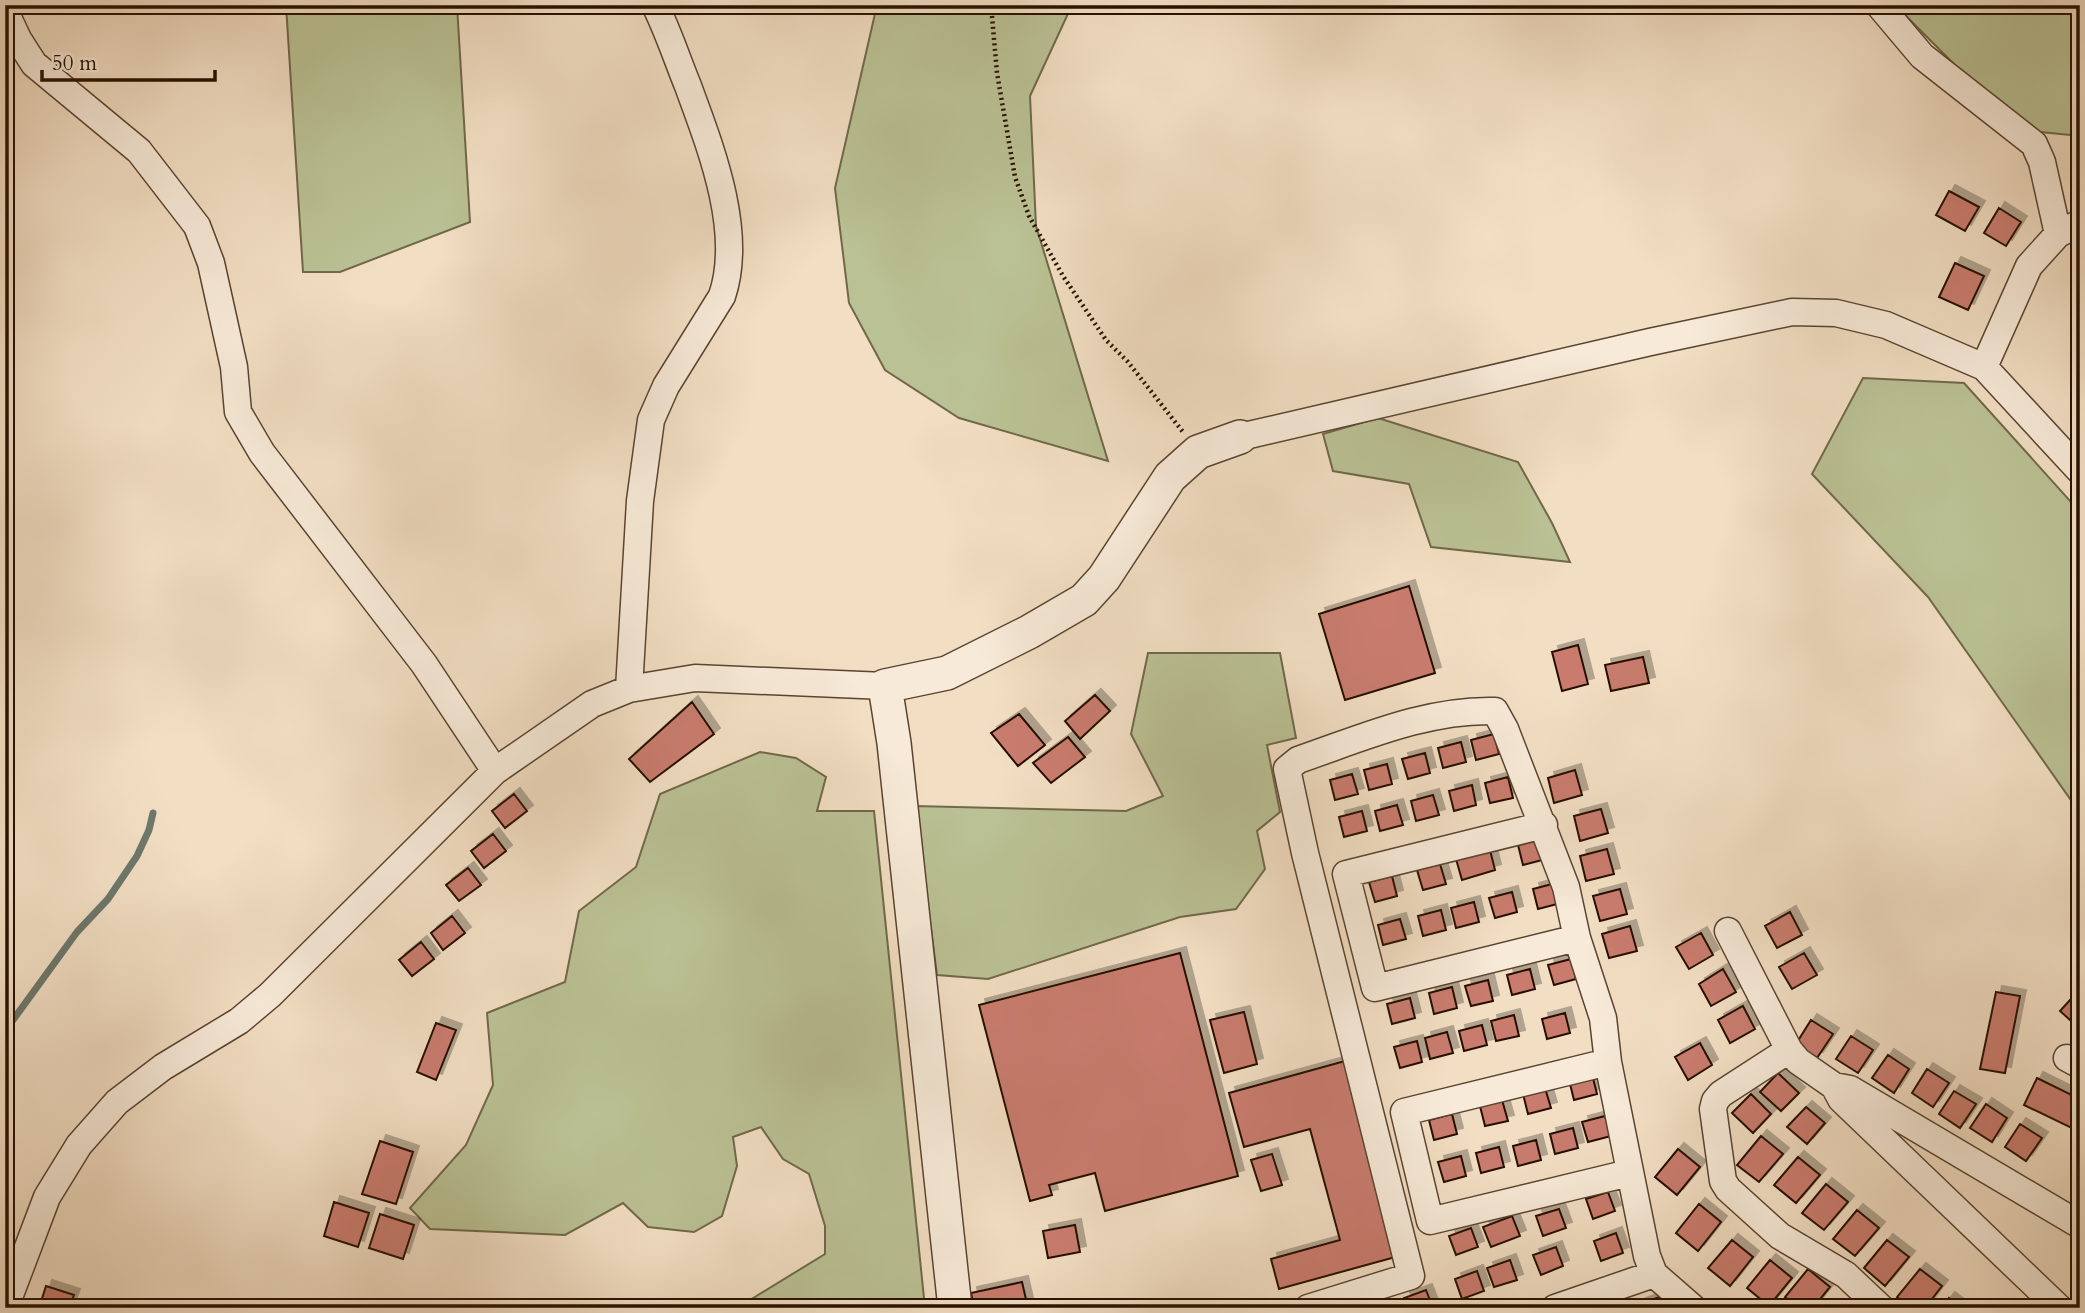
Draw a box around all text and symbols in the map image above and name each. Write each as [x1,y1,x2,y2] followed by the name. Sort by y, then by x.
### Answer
[42,38,215,82] scale bar
[52,49,97,78] text: 50 m

